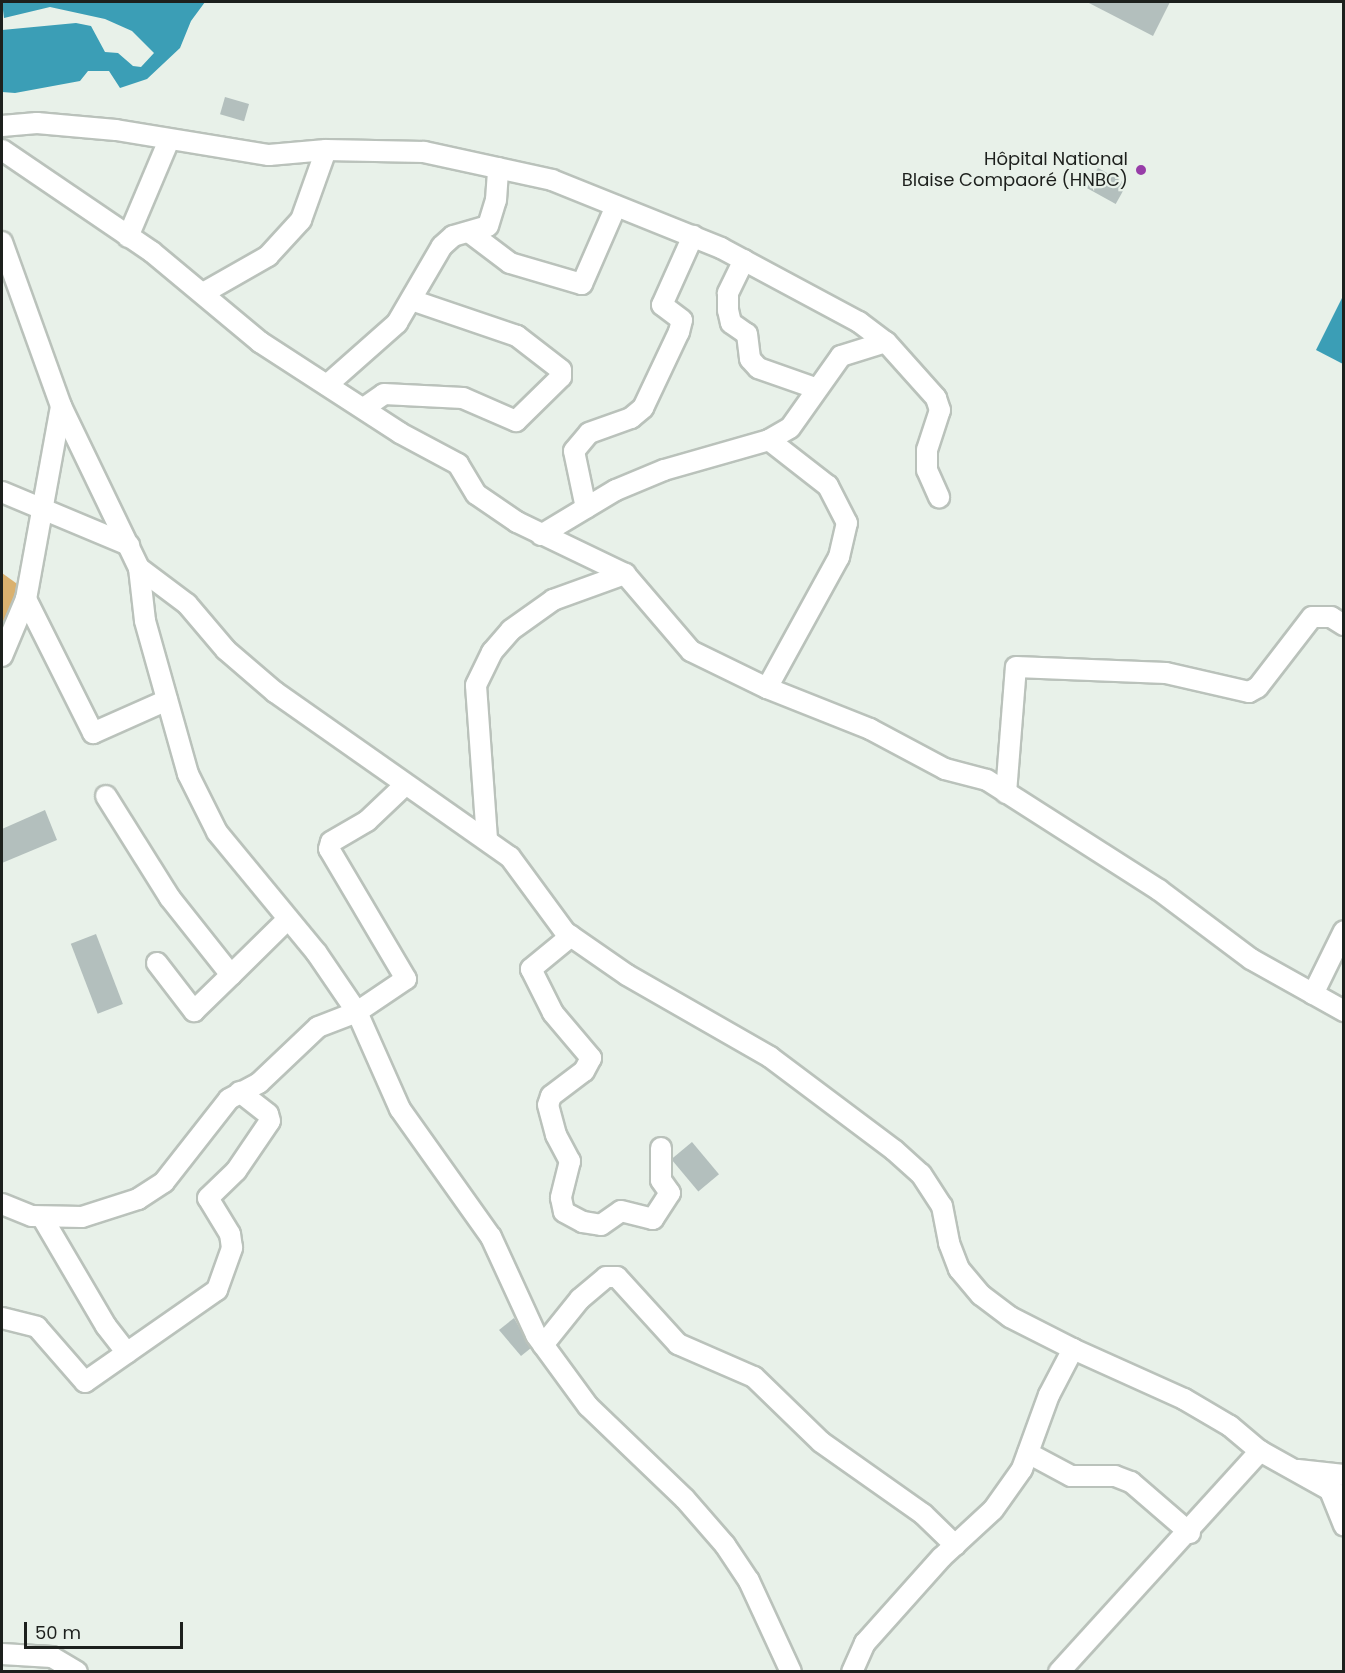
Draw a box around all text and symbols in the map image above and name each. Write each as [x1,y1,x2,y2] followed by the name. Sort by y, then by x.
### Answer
[902,149,1128,192] place label: Hôpital National Blaise Compaoré (HNBC)
[1132,161,1150,179] marker: Hôpital National Blaise Compaoré (HNBC)
[27,1610,186,1648] scale bar
[35,1620,81,1645] text: 50 m

